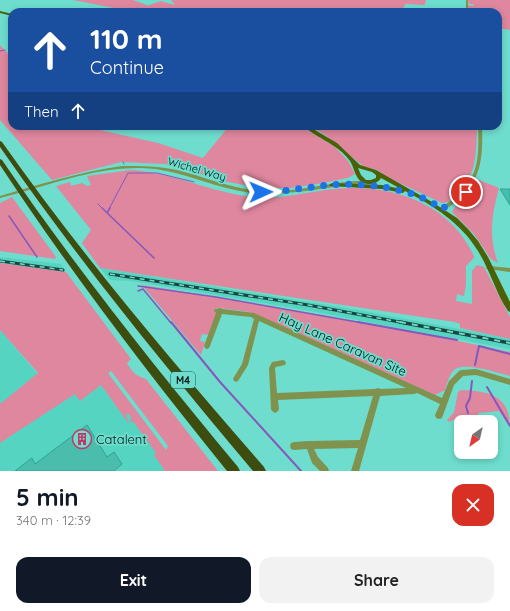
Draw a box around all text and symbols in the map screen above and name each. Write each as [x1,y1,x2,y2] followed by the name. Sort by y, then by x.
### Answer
[90,21,163,56] text: 110 m
[24,24,76,76] icon: ahead
[90,56,164,79] text: Continue
[67,100,89,122] icon: ahead
[24,102,59,121] text: Then
[166,154,228,184] street label: Wichel Way
[240,171,282,213] position arrow
[449,175,483,209] pin
[455,181,477,203] icon: arrive
[277,309,409,379] street label: Hay Lane Caravan Site
[171,372,195,388] road number: M4
[454,415,498,459] north arrow
[454,415,498,459] map controls
[71,428,93,450] building icon: Catalent
[96,431,147,447] place label: Catalent
[16,482,79,512] text: 5 min
[452,484,494,526] button: close
[16,512,91,528] text: 340 m · 12:39
[16,557,251,603] button: Exit
[259,557,494,603] button: Share

